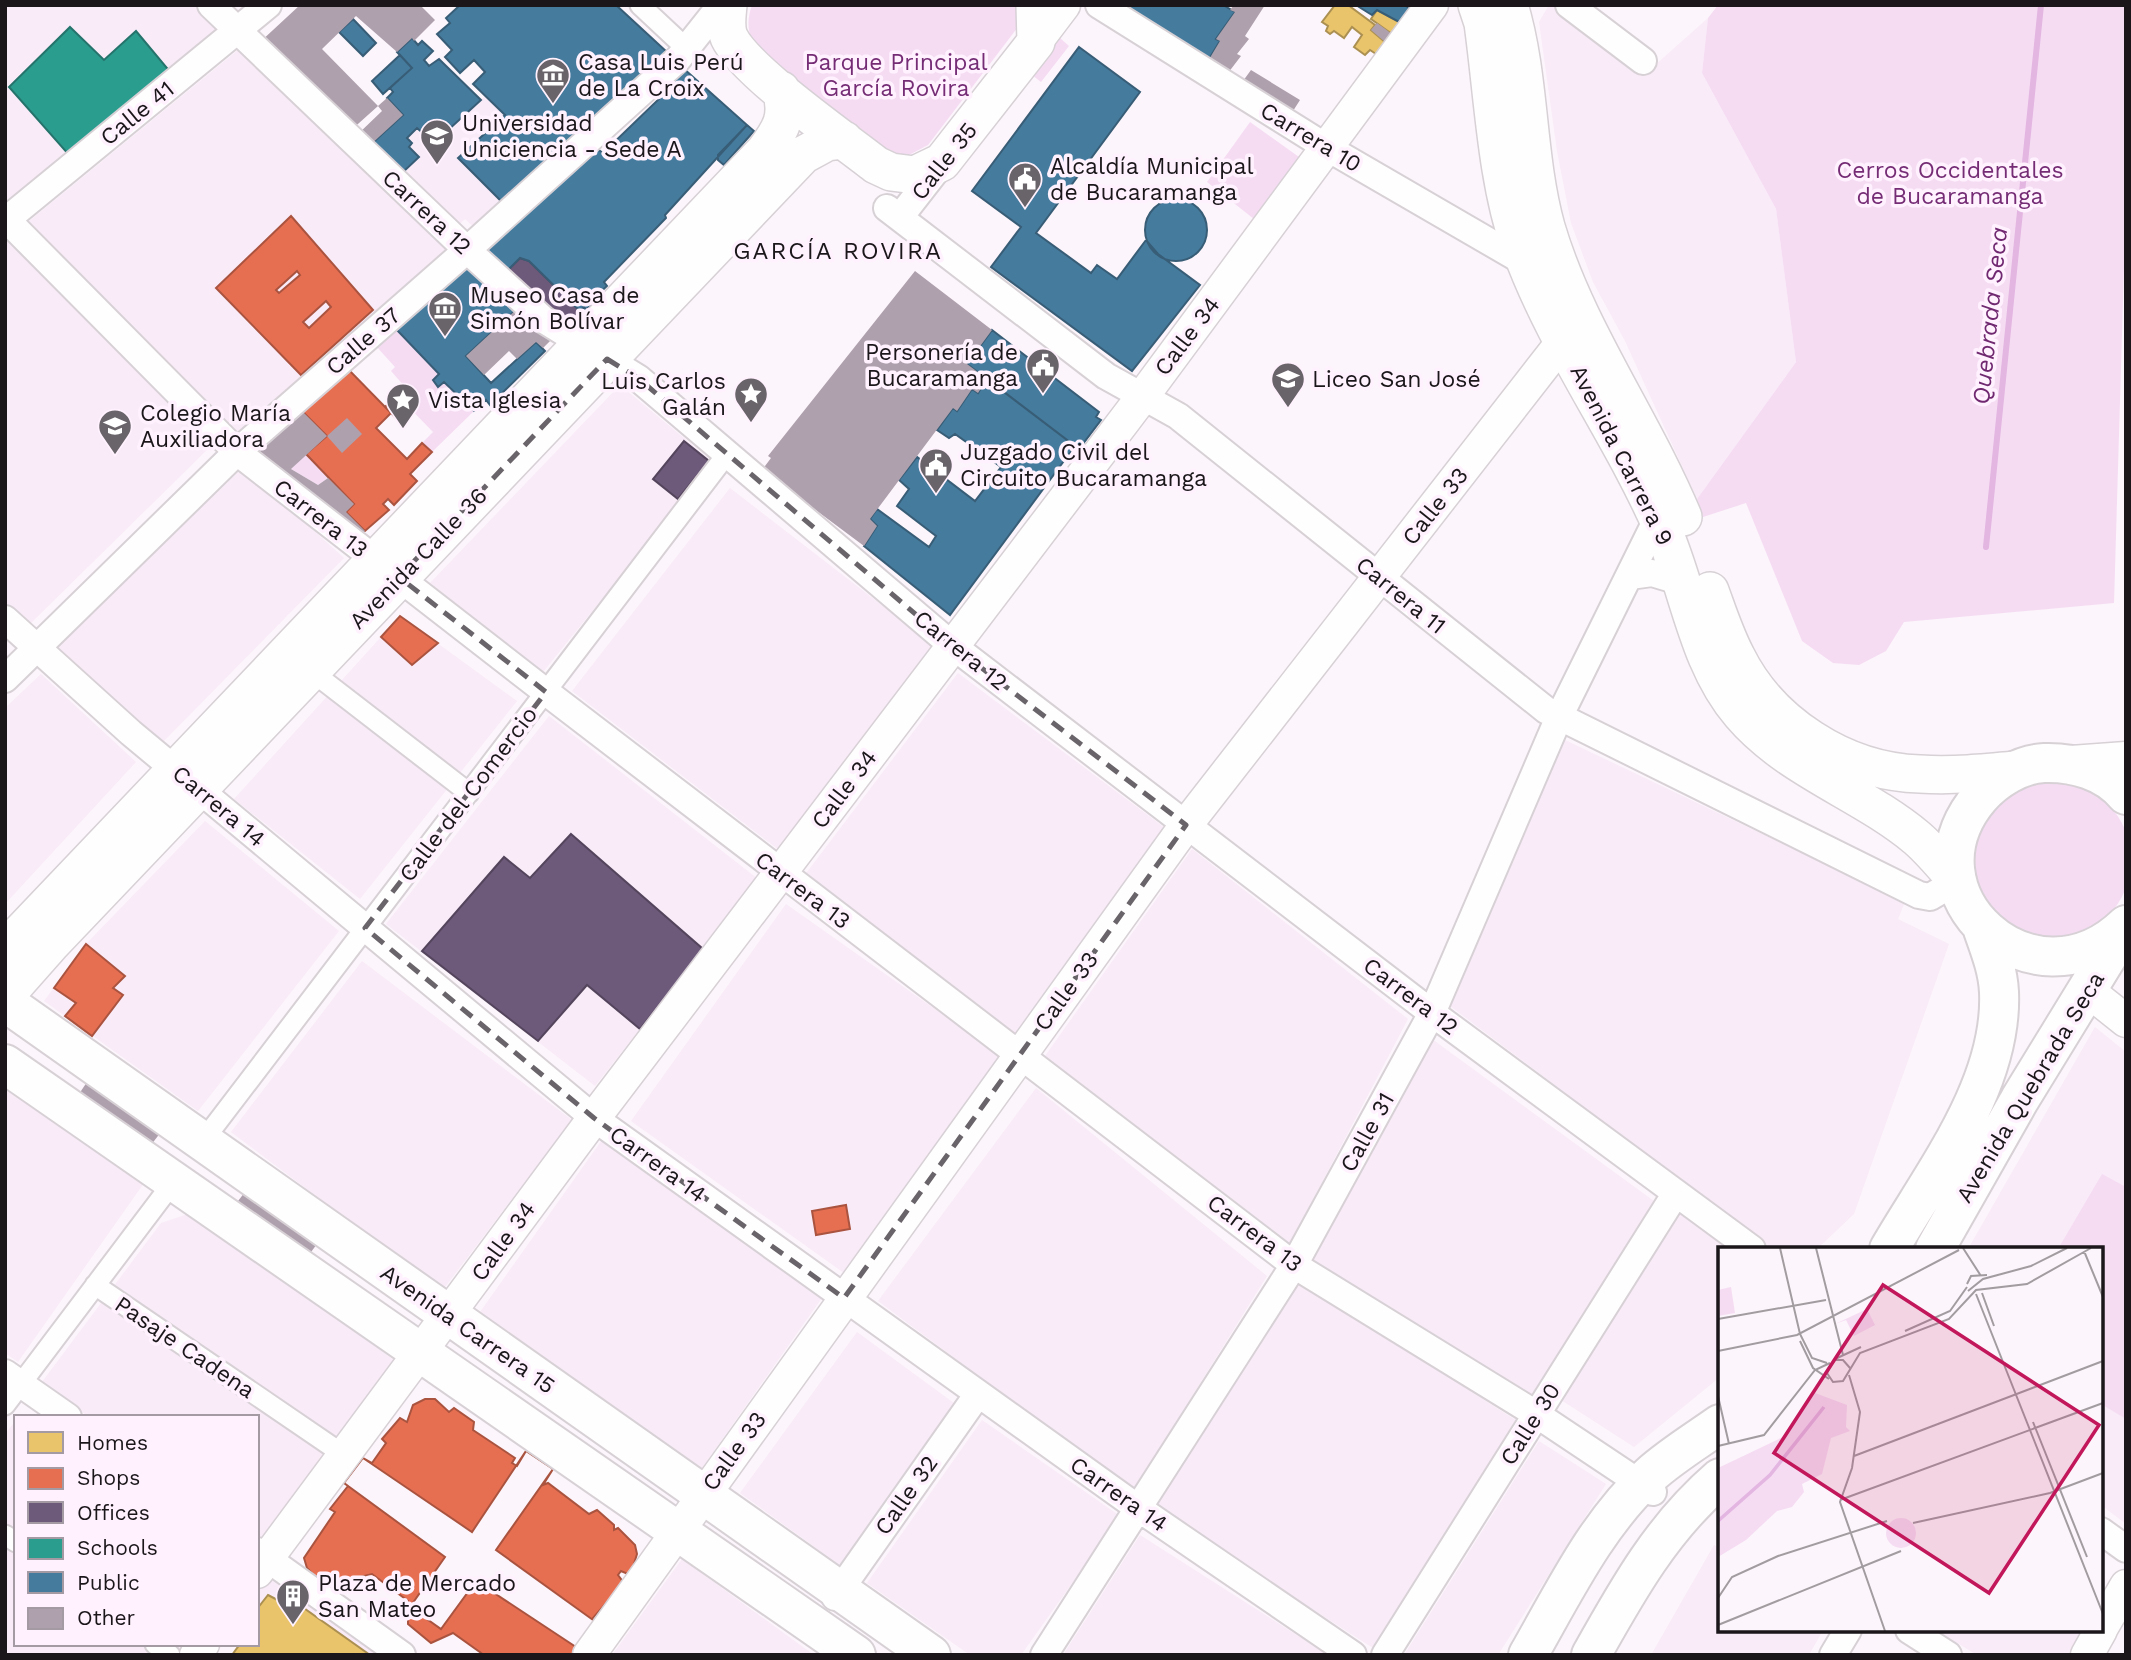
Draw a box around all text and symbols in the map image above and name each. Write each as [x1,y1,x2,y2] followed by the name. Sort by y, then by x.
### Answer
[578,49,744,102] place label: Casa Luis Perú de La Croix
[804,49,988,102] park label: Parque Principal García Rovira
[534,56,572,105] museum icon: Casa Luis Perú de La Croix
[95,76,179,151] street label: Calle 41
[1255,97,1366,178] street label: Carrera 10
[462,110,682,163] place label: Universidad Uniciencia - Sede A
[418,117,456,166] school or university icon: Universidad Uniciencia - Sede A
[906,117,983,205] street label: Calle 35
[1050,153,1254,206] place label: Alcaldía Municipal de Bucaramanga
[1836,157,2064,210] park label: Cerros Occidentales de Bucaramanga
[1006,160,1044,209] public building icon: Alcaldía Municipal de Bucaramanga
[377,164,477,260] street label: Carrera 12
[1967,226,2013,406] water label: Quebrada Seca
[733,237,943,265] district label: GARCÍA ROVIRA
[470,282,640,335] place label: Museo Casa de Simón Bolívar
[426,289,464,338] museum icon: Museo Casa de Simón Bolívar
[1149,292,1226,381] street label: Calle 34
[321,302,406,381] street label: Calle 37
[865,339,1018,392] place label: Personería de Bucaramanga
[1024,346,1062,395] public building icon: Personería de Bucaramanga
[1269,360,1307,409] school or university icon: Liceo San José
[1564,361,1679,550] street label: Avenida Carrera 9
[1312,366,1481,393] place label: Liceo San José
[601,368,726,421] place label: Luis Carlos Galán
[732,375,770,424] place icon: Luis Carlos Galán
[384,381,422,430] place icon: Vista Iglesia
[428,387,561,414] place label: Vista Iglesia
[140,400,291,453] place label: Colegio María Auxiliadora
[96,407,134,456] school or university icon: Colegio María Auxiliadora
[960,439,1207,492] place label: Juzgado Civil del Circuito Bucaramanga
[917,446,955,495] public building icon: Juzgado Civil del Circuito Bucaramanga
[1397,462,1474,550] street label: Calle 33
[268,473,373,563] street label: Carrera 13
[344,482,493,635] street label: Avenida Calle 36
[1350,551,1451,640] street label: Carrera 11
[909,605,1013,696] street label: Carrera 12
[394,701,543,887] street label: Calle del Comercio
[806,745,883,834] street label: Calle 34
[167,760,270,853] street label: Carrera 14
[750,846,855,935] street label: Carrera 13
[1029,947,1104,1036] street label: Calle 33
[1358,952,1463,1041] street label: Carrera 12
[1951,967,2110,1208] street label: Avenida Quebrada Seca
[1335,1088,1400,1177] street label: Calle 31
[604,1120,711,1208] street label: Carrera 14
[1202,1189,1307,1278] street label: Carrera 13
[466,1196,541,1286] street label: Calle 34
[1718,1247,2103,1632] inset map
[375,1259,560,1400] street label: Avenida Carrera 15
[110,1291,260,1404] street label: Pasaje Cadena
[1495,1378,1566,1470] street label: Calle 30
[697,1407,772,1496] street label: Calle 33
[14,1415,259,1646] legend
[77,1430,148,1455] text: Homes
[869,1450,944,1540] street label: Calle 32
[1065,1451,1173,1538] street label: Carrera 14
[77,1465,140,1490] text: Shops
[77,1500,150,1525] text: Offices
[77,1535,158,1560] text: Schools
[77,1570,140,1595] text: Public
[318,1570,516,1623] place label: Plaza de Mercado San Mateo
[274,1577,312,1626] building icon: Plaza de Mercado San Mateo
[77,1605,136,1630] text: Other

